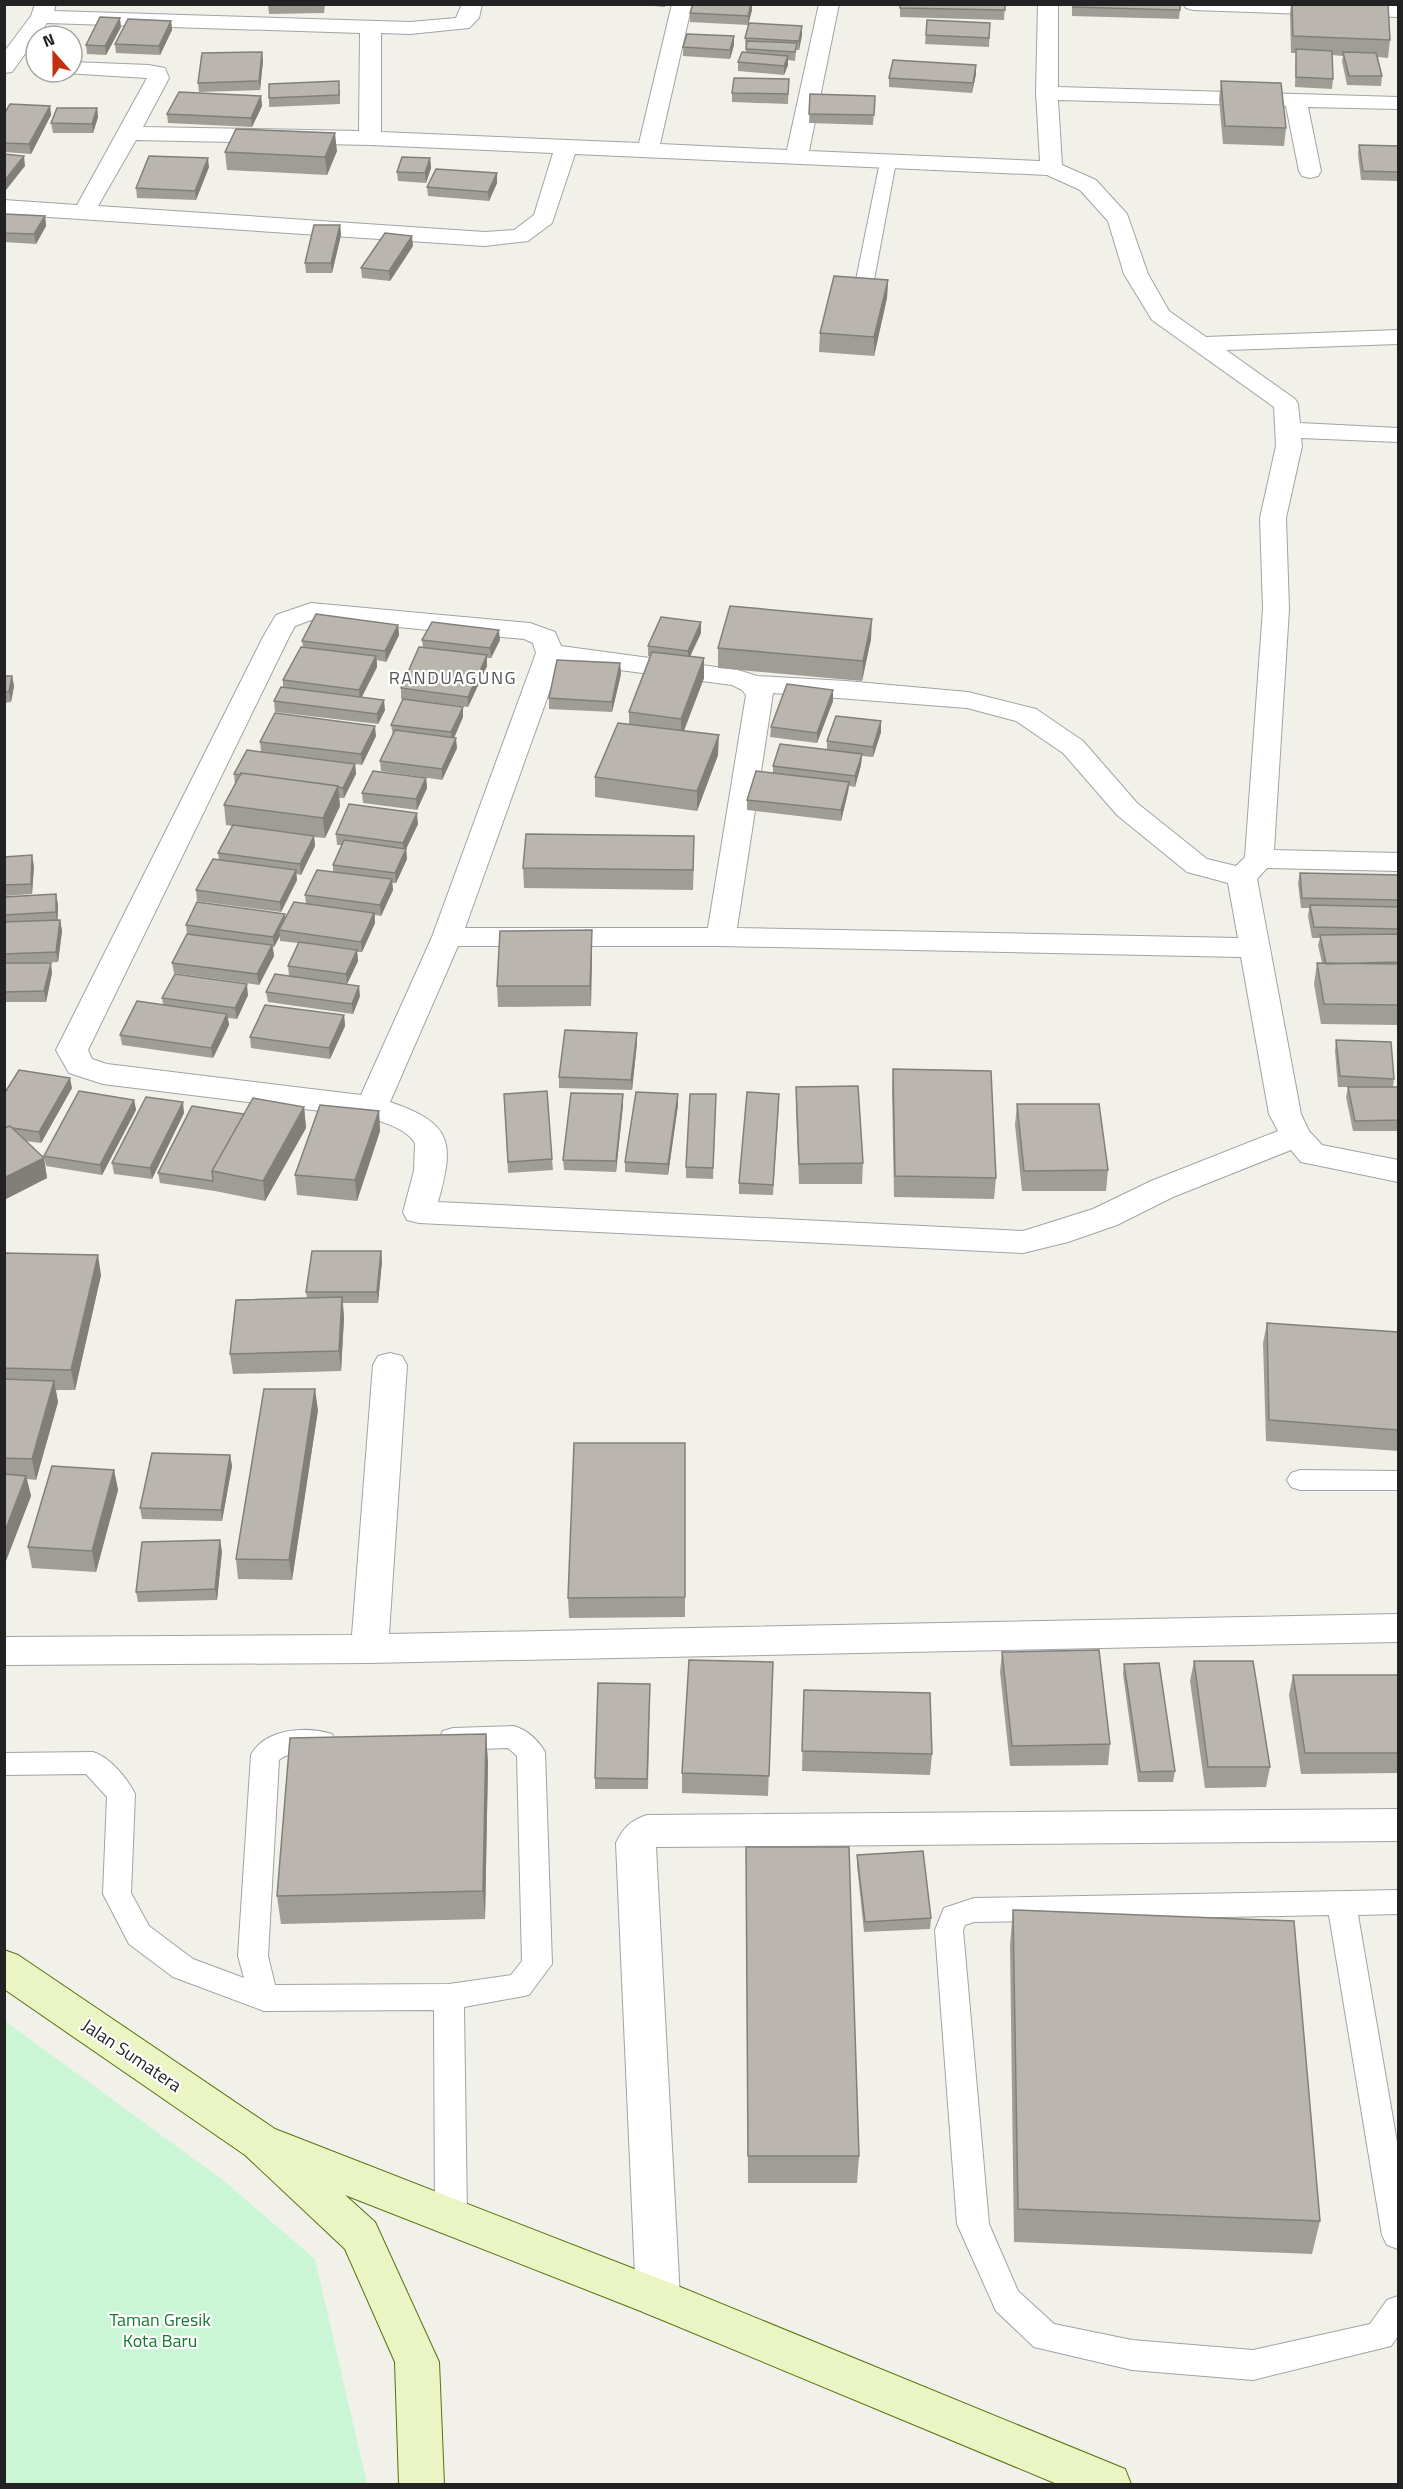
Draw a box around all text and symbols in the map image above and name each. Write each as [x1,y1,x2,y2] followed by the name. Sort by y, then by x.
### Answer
[24,24,84,84] north arrow
[39,27,58,53] text: N
[389,664,517,691] district label: RANDUAGUNG
[77,2012,187,2098] street label: Jalan Sumatera
[109,2306,211,2354] park label: Taman Gresik Kota Baru

